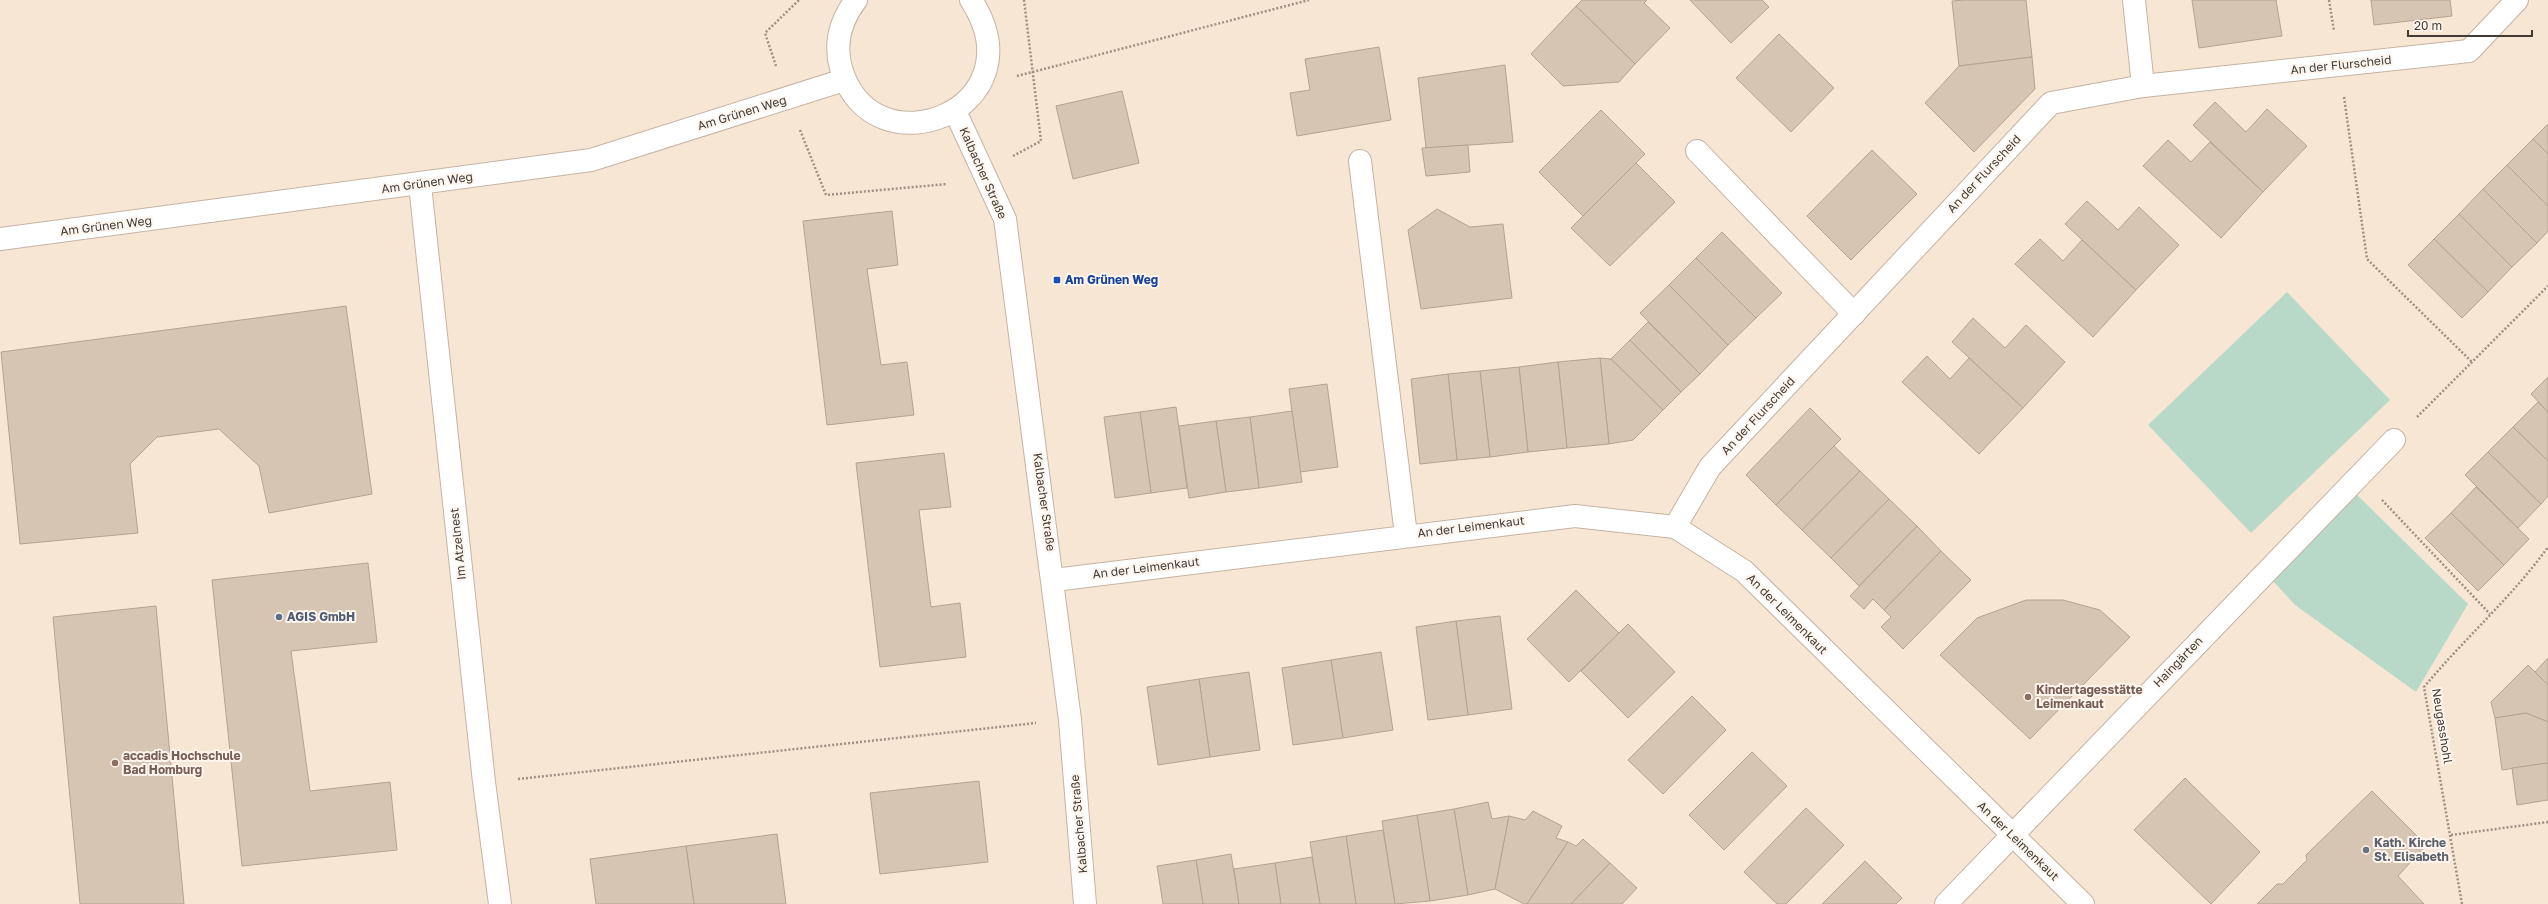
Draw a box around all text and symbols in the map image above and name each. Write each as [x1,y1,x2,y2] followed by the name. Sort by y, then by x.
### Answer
[2408,12,2532,38] scale bar
[2414,18,2442,33] text: 20 m
[2290,52,2392,77] street label: An der Flurscheid
[696,92,788,133] street label: Am Grünen Weg
[956,125,1010,221] street label: Kalbacher Straße
[1944,132,2024,216] street label: An der Flurscheid
[380,169,474,196] street label: Am Grünen Weg
[59,212,153,239] street label: Am Grünen Weg
[1065,272,1158,287] place label: Am Grünen Weg
[1052,275,1062,285] marker: Am Grünen Weg
[1718,374,1798,458] street label: An der Flurscheid
[1030,452,1059,552] street label: Kalbacher Straße
[446,507,469,581] street label: Im Atzelnest
[1417,512,1526,541] street label: An der Leimenkaut
[1092,553,1201,582] street label: An der Leimenkaut
[1744,570,1831,657] street label: An der Leimenkaut
[287,609,355,624] place label: AGIS GmbH
[274,612,284,622] marker: AGIS GmbH
[2150,633,2206,690] street label: Haingärten
[2036,682,2143,711] place label: Kindertagesstätte Leimenkaut
[2429,687,2456,765] street label: Neugasshohl
[2023,692,2033,702] marker: Kindertagesstätte Leimenkaut
[123,748,241,777] place label: accadis Hochschule Bad Homburg
[110,758,120,768] marker: accadis Hochschule Bad Homburg
[1067,774,1090,874] street label: Kalbacher Straße
[1974,798,2062,884] street label: An der Leimenkaut
[2374,835,2449,864] place label: Kath. Kirche St. Elisabeth
[2361,845,2371,855] marker: Kath. Kirche St. Elisabeth

